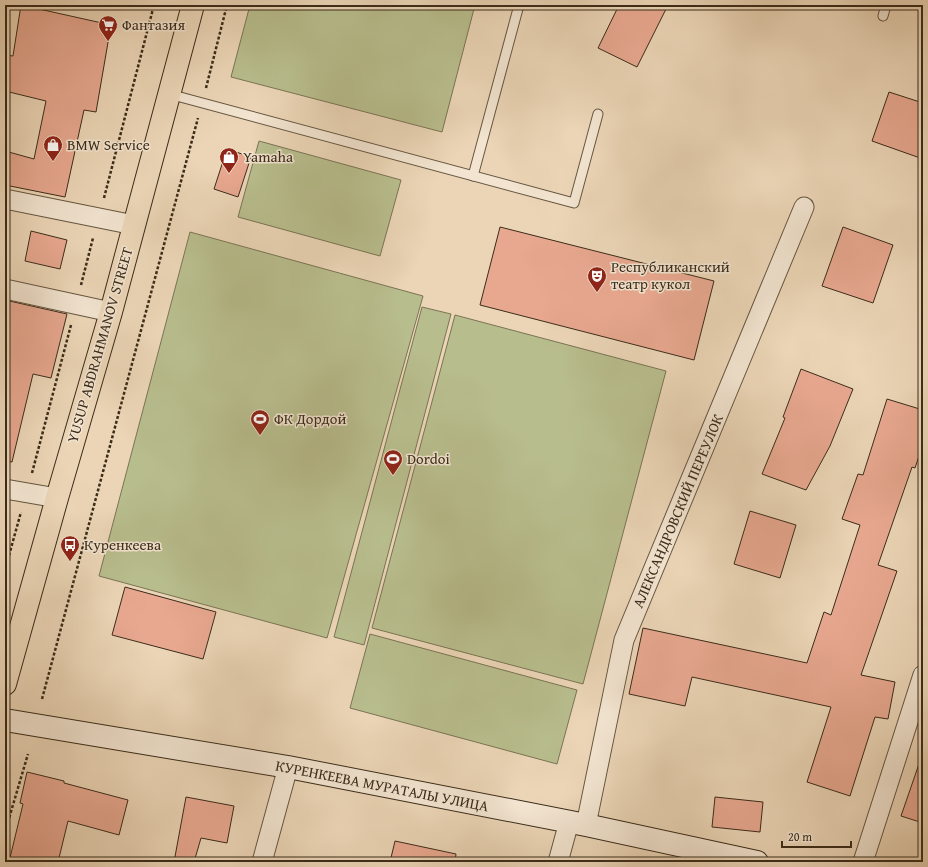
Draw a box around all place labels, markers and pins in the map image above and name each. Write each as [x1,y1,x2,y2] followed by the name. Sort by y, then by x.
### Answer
[97,14,119,42] supermarket icon: Фантазия
[122,14,185,35] place label: Фантазия
[42,134,64,162] shop icon: BMW Service
[67,134,150,155] place label: BMW Service
[218,146,240,174] shop icon: Yamaha
[243,146,293,167] place label: Yamaha
[611,256,730,294] place label: Республиканский театр кукол
[586,265,608,293] theatre icon: Республиканский театр кукол
[249,408,271,436] sports icon: ФК Дордой
[274,408,346,429] place label: ФК Дордой
[382,448,404,476] sports icon: Dordoi
[407,448,450,469] place label: Dordoi
[59,534,81,562] bus stop icon: Куренкеева
[84,534,162,555] place label: Куренкеева

